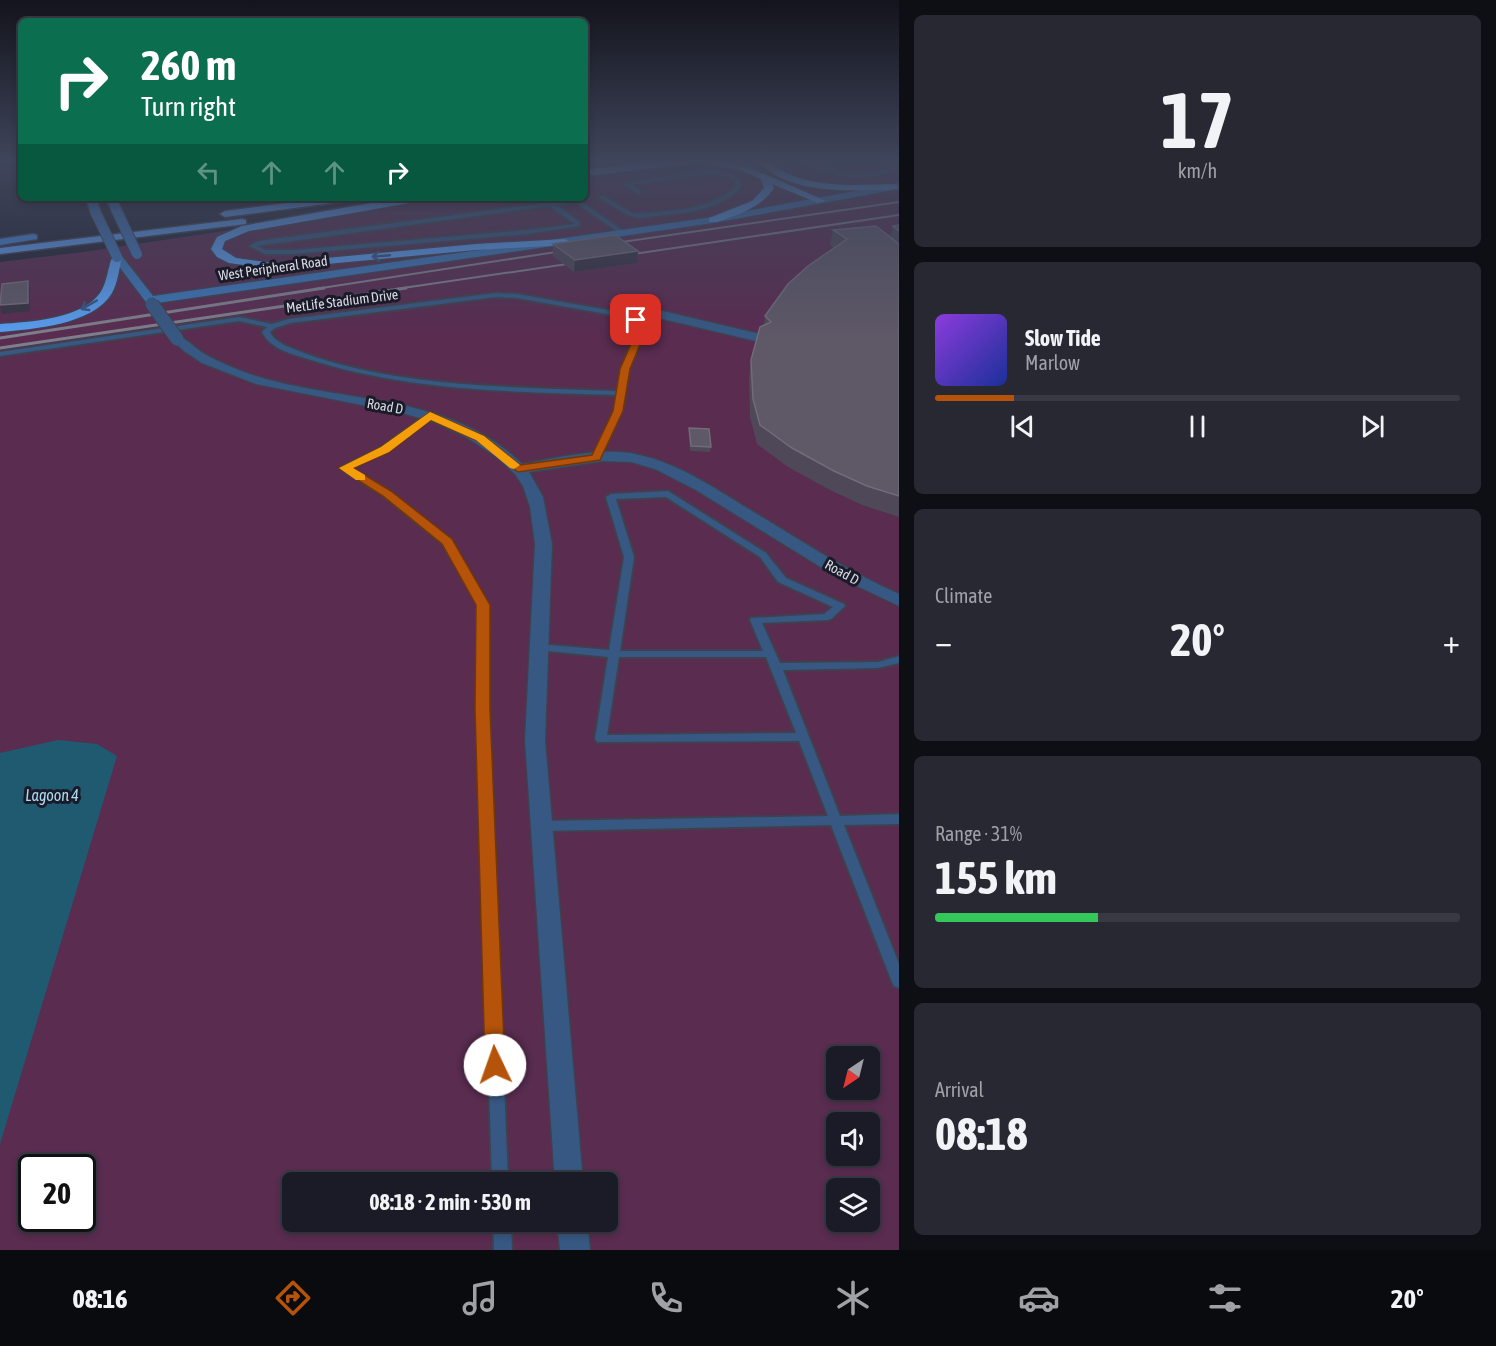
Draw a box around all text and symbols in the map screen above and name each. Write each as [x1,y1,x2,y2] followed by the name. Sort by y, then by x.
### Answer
[141,41,236,89] text: 260 m
[42,42,120,120] icon: right
[1161,75,1234,165] text: 17
[141,91,236,122] text: Turn right
[192,156,225,189] icon: left
[255,156,288,189] icon: ahead
[318,156,351,189] icon: ahead
[381,156,414,189] icon: right
[1178,159,1217,182] text: km/h
[371,251,391,262] one-way arrow
[217,252,329,284] street label: West Peripheral Road
[285,286,399,316] street label: MetLife Stadium Drive
[610,294,661,345] pin
[81,299,98,311] one-way arrow
[619,303,652,336] icon: arrive
[1025,325,1101,351] text: Slow Tide
[1025,351,1080,374] text: Marlow
[366,395,405,417] street label: Road D
[1006,410,1039,443] icon: previous
[1181,410,1214,443] icon: pause
[1356,410,1389,443] icon: next
[822,556,862,588] street label: Road D
[935,584,992,607] text: Climate
[1170,614,1225,666] text: 20°
[935,622,952,660] text: −
[1443,622,1460,660] text: +
[25,786,79,805] water label: Lagoon 4
[935,822,1022,845] text: Range · 31%
[935,852,1057,904] text: 155 km
[463,1033,527,1097] position arrow
[826,1046,880,1100] north arrow
[826,1046,880,1232] map controls
[935,1078,984,1101] text: Arrival
[935,1108,1028,1160] text: 08:18
[826,1112,880,1166] button: sound
[18,1154,96,1232] speed limit sign: 20
[826,1178,880,1232] button: layers
[369,1189,531,1215] text: 08:18 · 2 min · 530 m
[272,1277,314,1319] icon: directions
[459,1277,501,1319] icon: music
[645,1277,687,1319] icon: phone
[832,1277,874,1319] icon: climate
[1018,1277,1060,1319] icon: car
[1204,1277,1246,1319] icon: filters
[72,1283,128,1314] text: 08:16
[1391,1283,1424,1314] text: 20°

